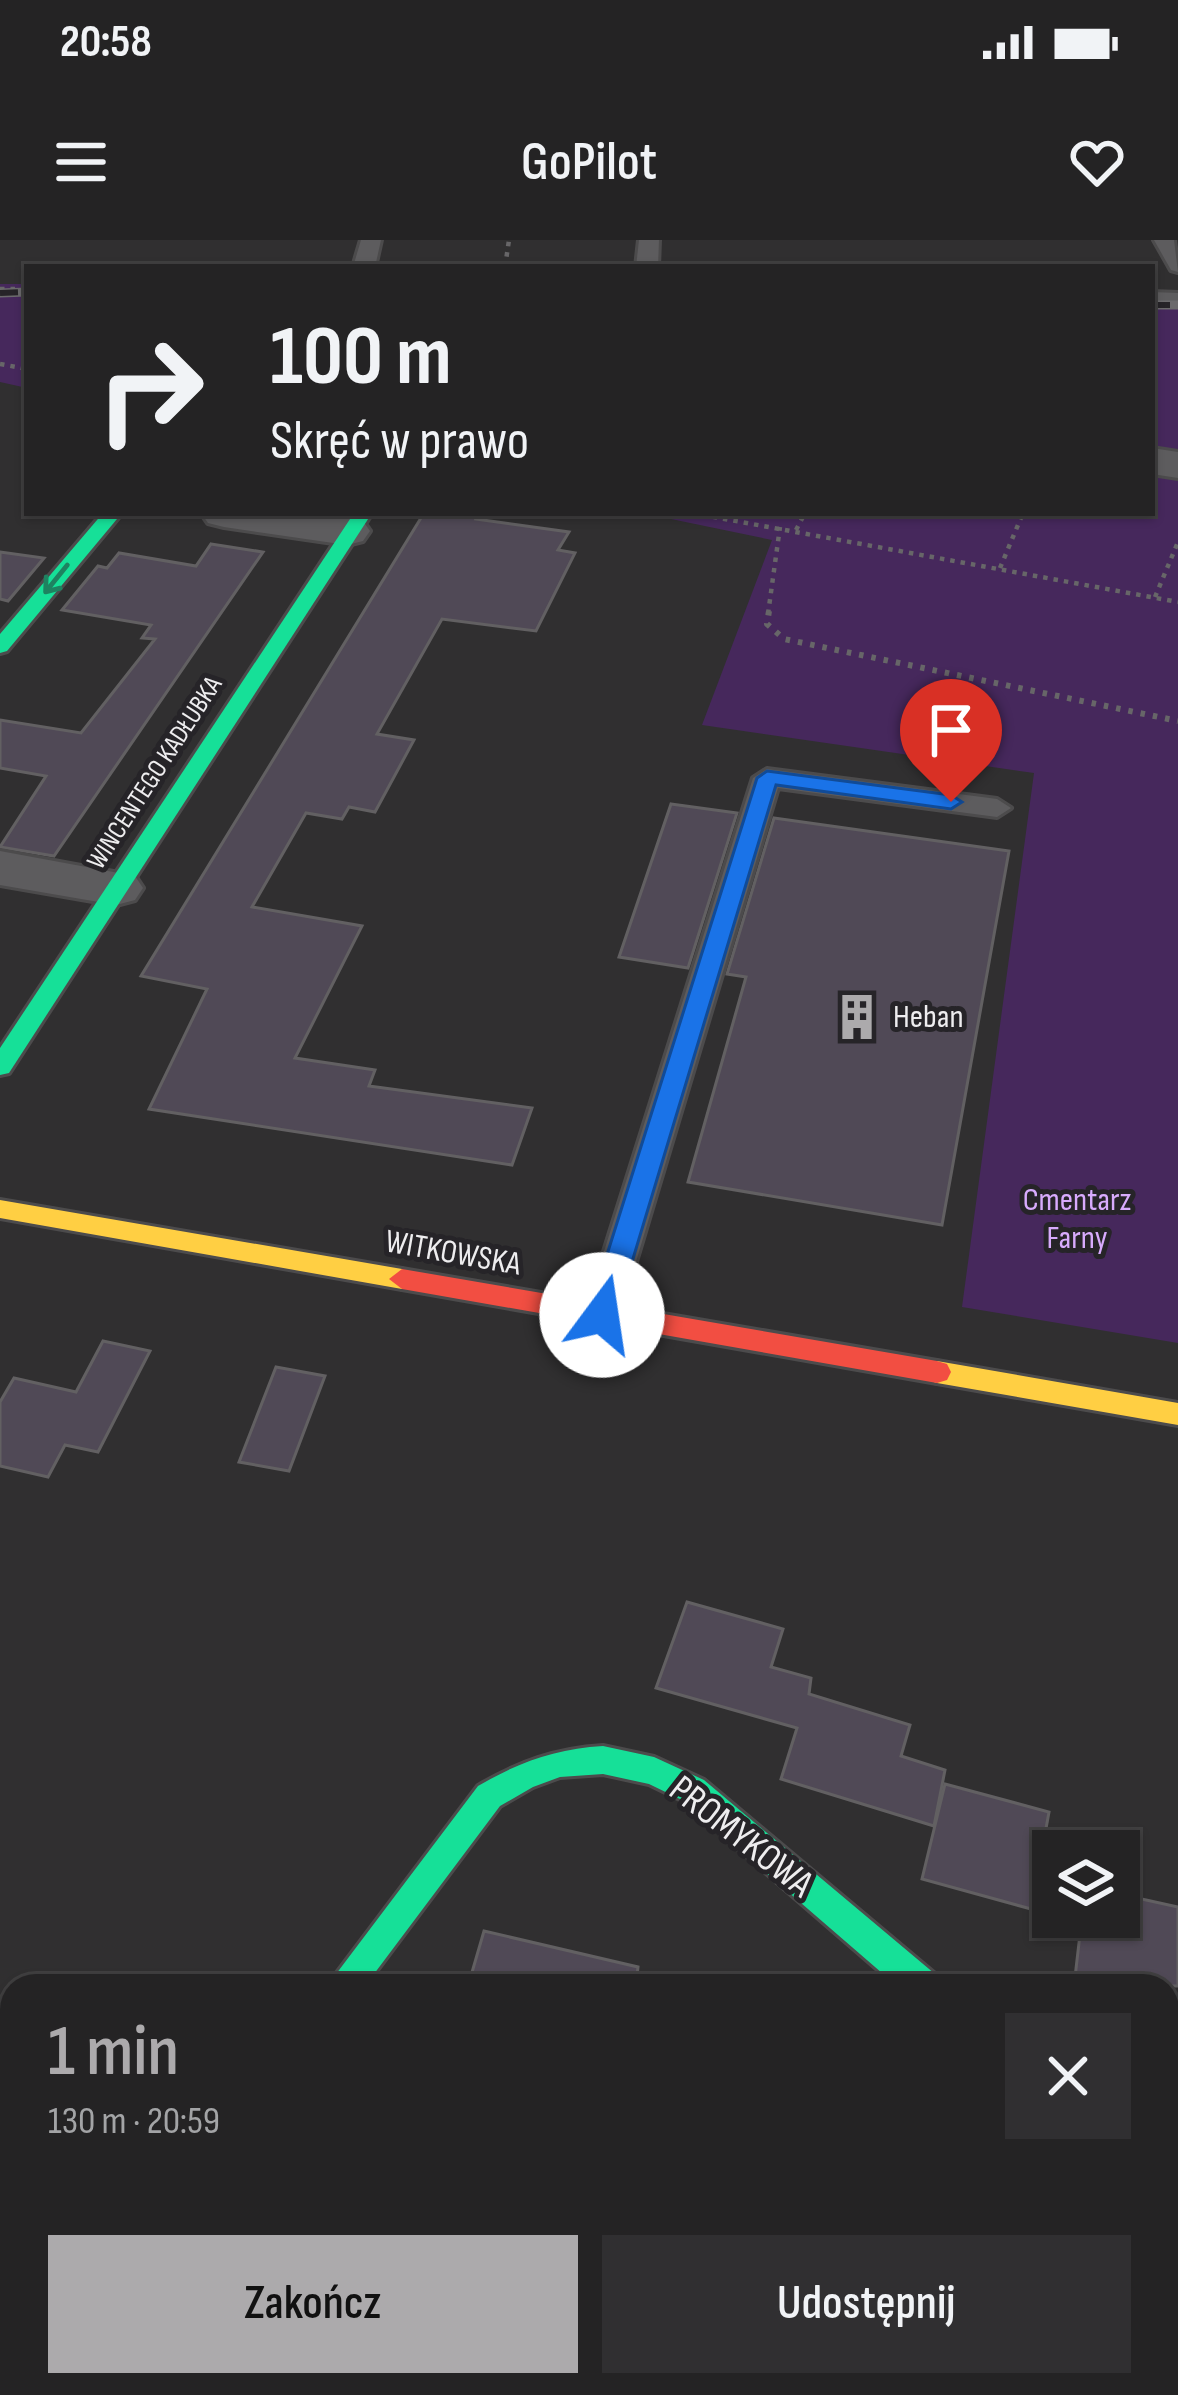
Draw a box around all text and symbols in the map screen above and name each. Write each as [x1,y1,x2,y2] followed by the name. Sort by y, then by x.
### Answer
[60,15,152,70] text: 20:58
[48,129,114,195] icon: menu
[1064,129,1130,195] icon: heart
[521,130,657,195] text: GoPilot
[270,307,452,408] text: 100 m
[72,312,228,468] icon: right
[270,409,529,474] text: Skręć w prawo
[43,562,69,594] one-way arrow
[81,670,230,875] street label: WINCENTEGO KADŁUBKA
[900,679,1002,802] pin
[918,697,984,763] icon: arrive
[832,992,882,1042] building icon: Heban
[893,997,964,1037] place label: Heban
[1023,1180,1131,1258] park label: Cmentarz Farny
[382,1221,525,1285] street label: WITKOWSKA
[539,1252,665,1378] position arrow
[659,1766,823,1908] street label: PROMYKOWA
[1032,1830,1140,1938] map controls
[1032,1830,1140,1938] button: layers
[48,2009,179,2096] text: 1 min
[1005,2013,1131,2139] button: close
[48,2098,220,2145] text: 130 m · 20:59
[48,2235,578,2373] button: Zakończ
[602,2235,1131,2373] button: Udostępnij

